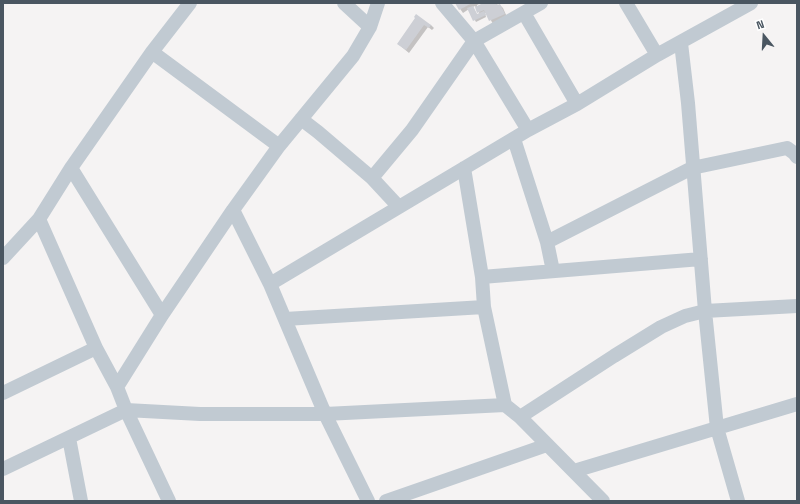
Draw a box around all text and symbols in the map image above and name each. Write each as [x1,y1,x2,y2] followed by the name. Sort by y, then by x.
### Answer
[744,16,784,56] north arrow
[755,17,766,32] text: N

